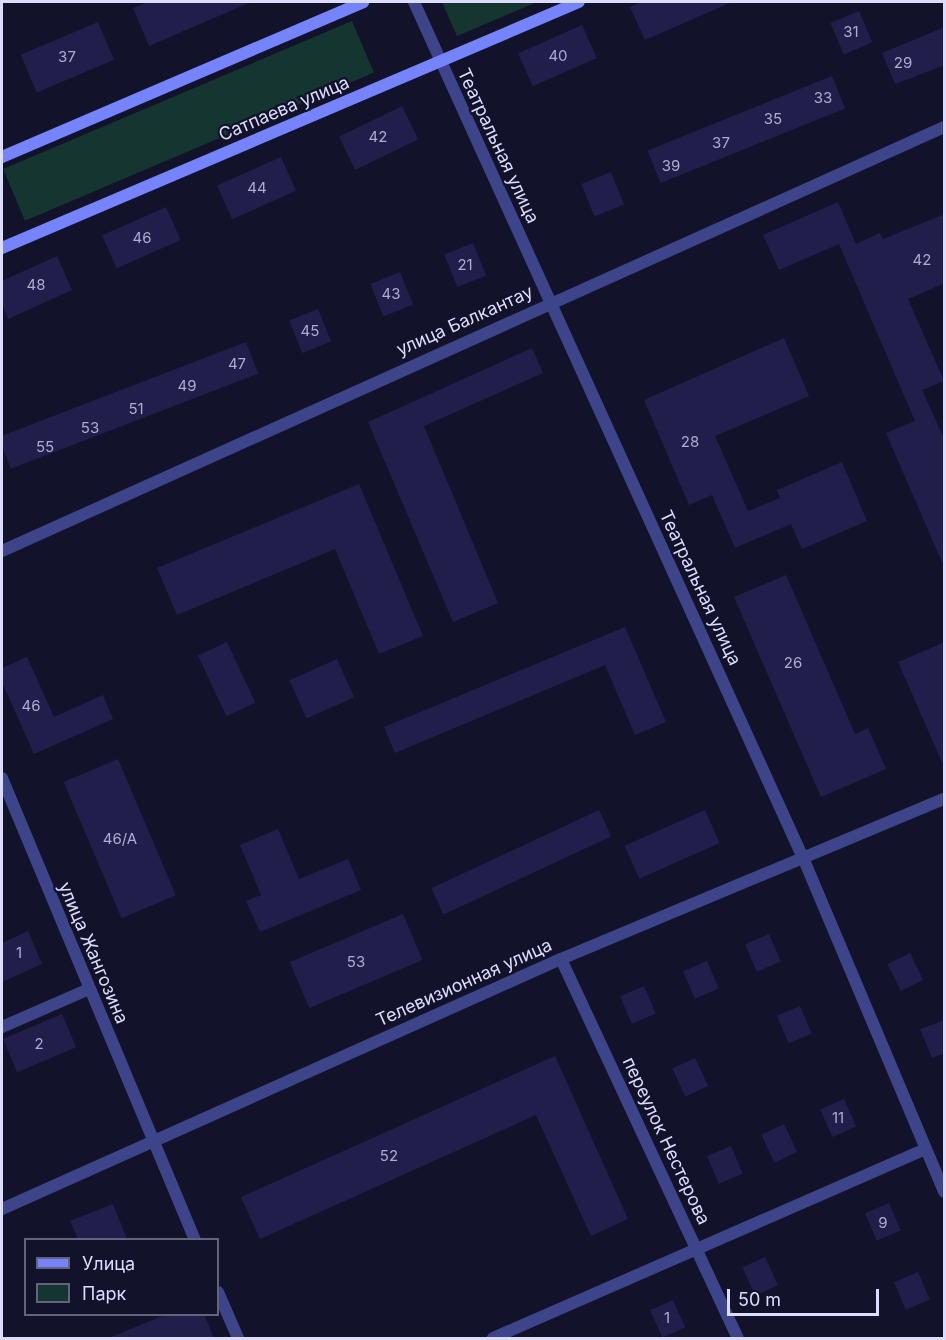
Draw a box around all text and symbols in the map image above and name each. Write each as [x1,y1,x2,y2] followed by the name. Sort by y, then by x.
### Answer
[843,23,859,41] house number: 31
[548,47,568,65] house number: 40
[58,48,76,66] house number: 37
[894,54,912,72] house number: 29
[453,65,543,227] street label: Театральная улица
[216,72,352,146] street label: Сатпаева улица
[814,89,832,107] house number: 33
[764,110,782,128] house number: 35
[369,128,387,146] house number: 42
[712,134,730,152] house number: 37
[662,157,680,175] house number: 39
[247,179,267,197] house number: 44
[133,229,151,247] house number: 46
[913,251,931,269] house number: 42
[457,256,473,274] house number: 21
[27,276,45,294] house number: 48
[393,281,537,361] street label: улица Балкантау
[382,285,400,303] house number: 43
[301,322,319,340] house number: 45
[228,355,246,373] house number: 47
[178,377,196,395] house number: 49
[128,400,144,418] house number: 51
[81,419,99,437] house number: 53
[681,433,699,451] house number: 28
[36,438,54,456] house number: 55
[655,507,745,669] street label: Театральная улица
[784,654,802,672] house number: 26
[22,697,40,715] house number: 46
[103,830,137,848] house number: 46/А
[53,879,133,1027] street label: улица Жангозина
[373,934,555,1032] street label: Телевизионная улица
[16,944,22,962] house number: 1
[347,953,365,971] house number: 53
[34,1035,44,1053] house number: 2
[618,1054,714,1228] street label: переулок Нестерова
[832,1109,844,1127] house number: 11
[380,1147,398,1165] house number: 52
[878,1214,888,1232] house number: 9
[24,1238,219,1316] legend
[82,1253,135,1274] text: Улица
[730,1277,882,1315] scale bar
[82,1283,126,1304] text: Парк
[738,1289,781,1310] text: 50 m
[664,1309,670,1327] house number: 1

